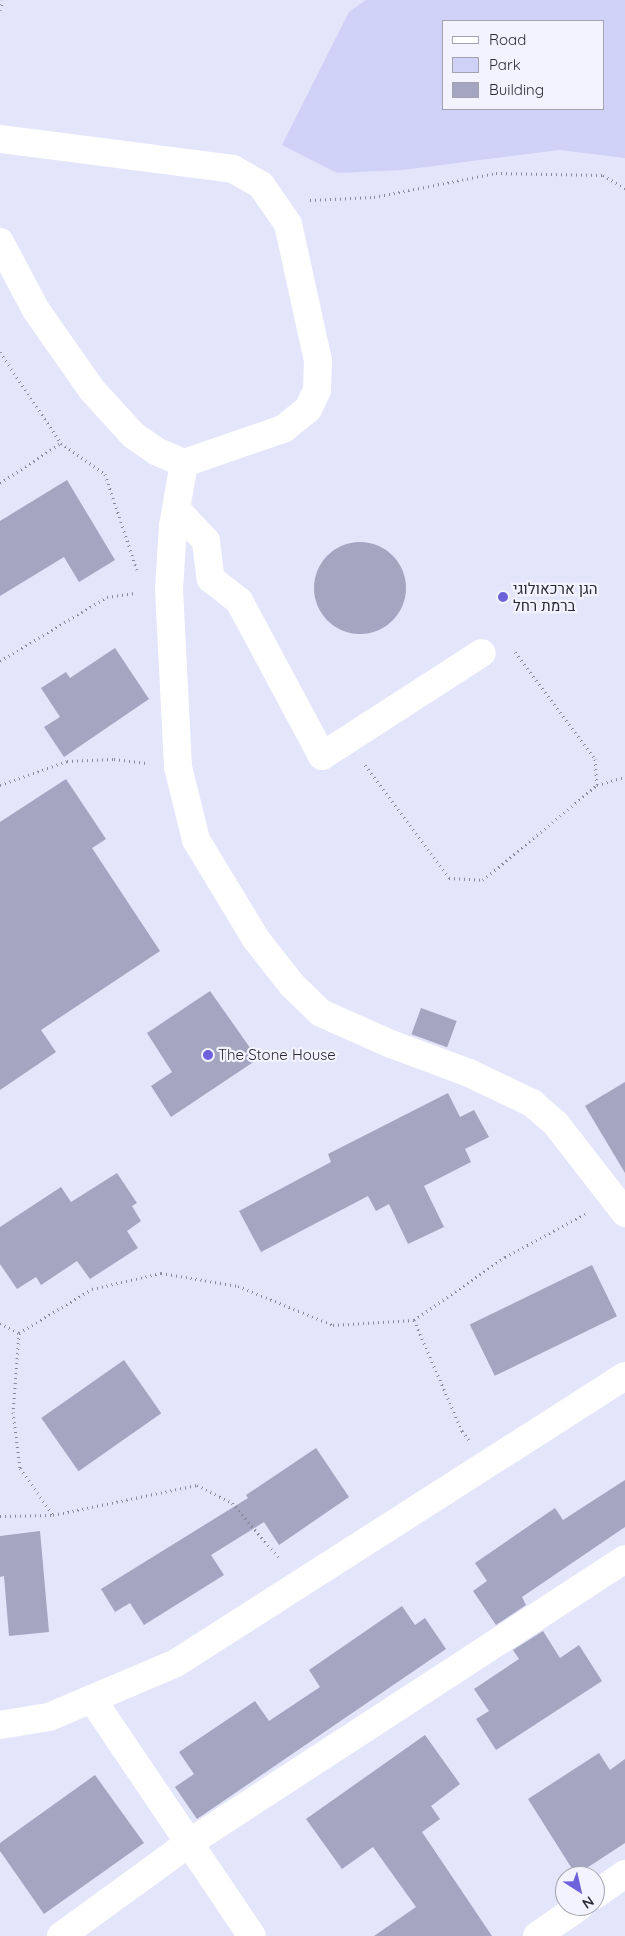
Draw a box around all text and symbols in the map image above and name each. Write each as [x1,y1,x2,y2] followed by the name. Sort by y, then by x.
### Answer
[442,20,605,110] legend
[489,30,526,49] text: Road
[489,55,521,74] text: Park
[489,80,544,99] text: Building
[513,579,598,614] place label: הגן ארכאולוגי ברמת רחל
[497,591,509,603] marker: הגן ארכאולוגי ברמת רחל
[218,1046,336,1064] place label: The Stone House
[202,1049,214,1061] marker: The Stone House
[555,1866,605,1916] north arrow
[579,1892,597,1913] text: N

